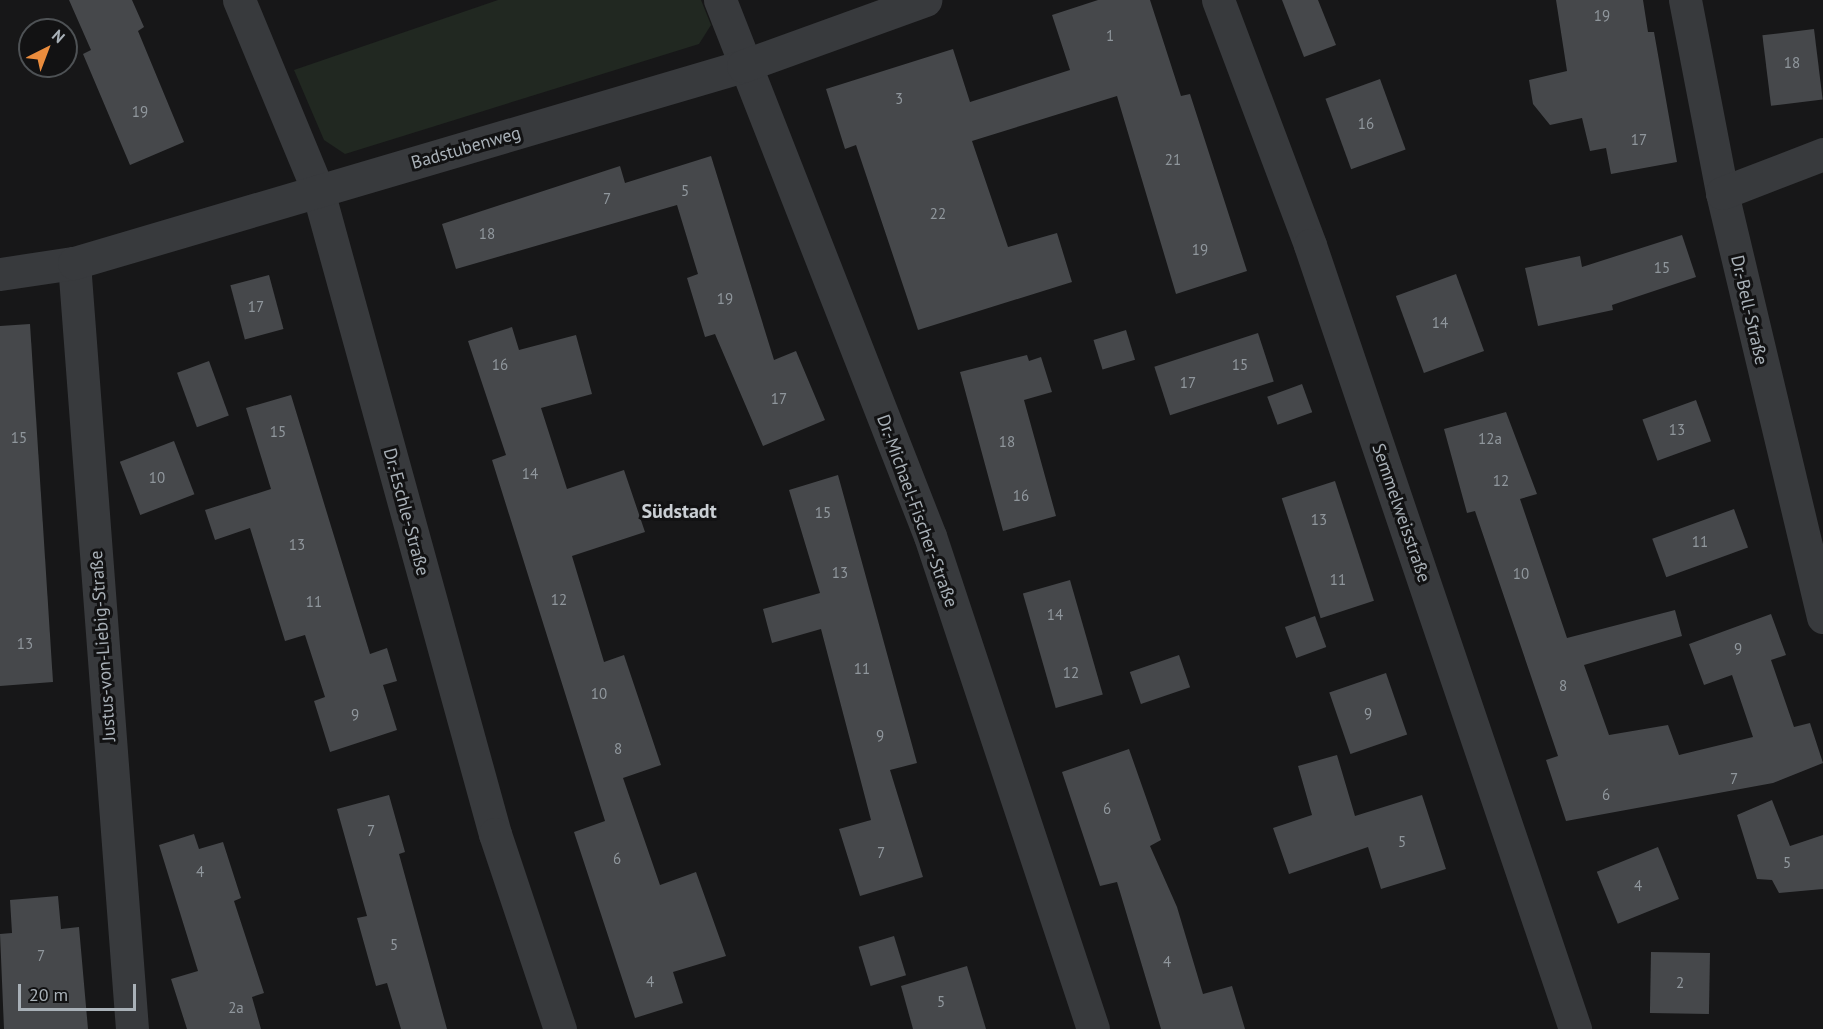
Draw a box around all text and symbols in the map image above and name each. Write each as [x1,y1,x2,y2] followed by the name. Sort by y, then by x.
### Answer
[1594,7,1610,25] house number: 19
[18,18,78,78] north arrow
[48,25,69,47] text: N
[1106,27,1114,45] house number: 1
[1784,54,1800,72] house number: 18
[895,90,903,108] house number: 3
[132,103,148,121] house number: 19
[1358,115,1374,133] house number: 16
[409,122,523,174] street label: Badstubenweg
[1631,131,1647,149] house number: 17
[1165,151,1181,169] house number: 21
[681,182,689,200] house number: 5
[603,190,611,208] house number: 7
[930,205,946,223] house number: 22
[479,225,495,243] house number: 18
[1192,241,1208,259] house number: 19
[1726,253,1772,367] street label: Dr.-Bell-Straße
[1654,259,1670,277] house number: 15
[717,290,733,308] house number: 19
[248,298,264,316] house number: 17
[1432,314,1448,332] house number: 14
[492,356,508,374] house number: 16
[1232,356,1248,374] house number: 15
[1180,374,1196,392] house number: 17
[771,390,787,408] house number: 17
[872,412,962,610] street label: Dr.-Michael-Fischer-Straße
[1669,421,1685,439] house number: 13
[270,423,286,441] house number: 15
[11,429,27,447] house number: 15
[1478,430,1502,448] house number: 12a
[999,433,1015,451] house number: 18
[1367,441,1435,585] street label: Semmelweisstraße
[379,446,433,578] street label: Dr.-Eschle-Straße
[522,465,538,483] house number: 14
[149,469,165,487] house number: 10
[1493,472,1509,490] house number: 12
[1013,487,1029,505] house number: 16
[641,499,717,523] district label: Südstadt
[815,504,831,522] house number: 15
[1311,511,1327,529] house number: 13
[1692,533,1708,551] house number: 11
[289,536,305,554] house number: 13
[86,550,120,742] street label: Justus-von-Liebig-Straße
[832,564,848,582] house number: 13
[1513,565,1529,583] house number: 10
[1330,571,1346,589] house number: 11
[551,591,567,609] house number: 12
[306,593,322,611] house number: 11
[1047,606,1063,624] house number: 14
[17,635,33,653] house number: 13
[1734,640,1742,658] house number: 9
[854,660,870,678] house number: 11
[1063,664,1079,682] house number: 12
[1559,677,1567,695] house number: 8
[591,685,607,703] house number: 10
[1364,705,1372,723] house number: 9
[351,706,359,724] house number: 9
[876,727,884,745] house number: 9
[614,740,622,758] house number: 8
[1730,770,1738,788] house number: 7
[1602,786,1610,804] house number: 6
[1103,800,1111,818] house number: 6
[367,822,375,840] house number: 7
[1398,833,1406,851] house number: 5
[877,844,885,862] house number: 7
[613,850,621,868] house number: 6
[1783,854,1791,872] house number: 5
[196,863,204,881] house number: 4
[1634,877,1642,895] house number: 4
[390,936,398,954] house number: 5
[37,947,45,965] house number: 7
[1163,953,1171,971] house number: 4
[21,972,140,1010] scale bar
[646,973,654,991] house number: 4
[1676,974,1684,992] house number: 2
[29,983,68,1006] text: 20 m
[937,993,945,1011] house number: 5
[228,999,244,1017] house number: 2a

